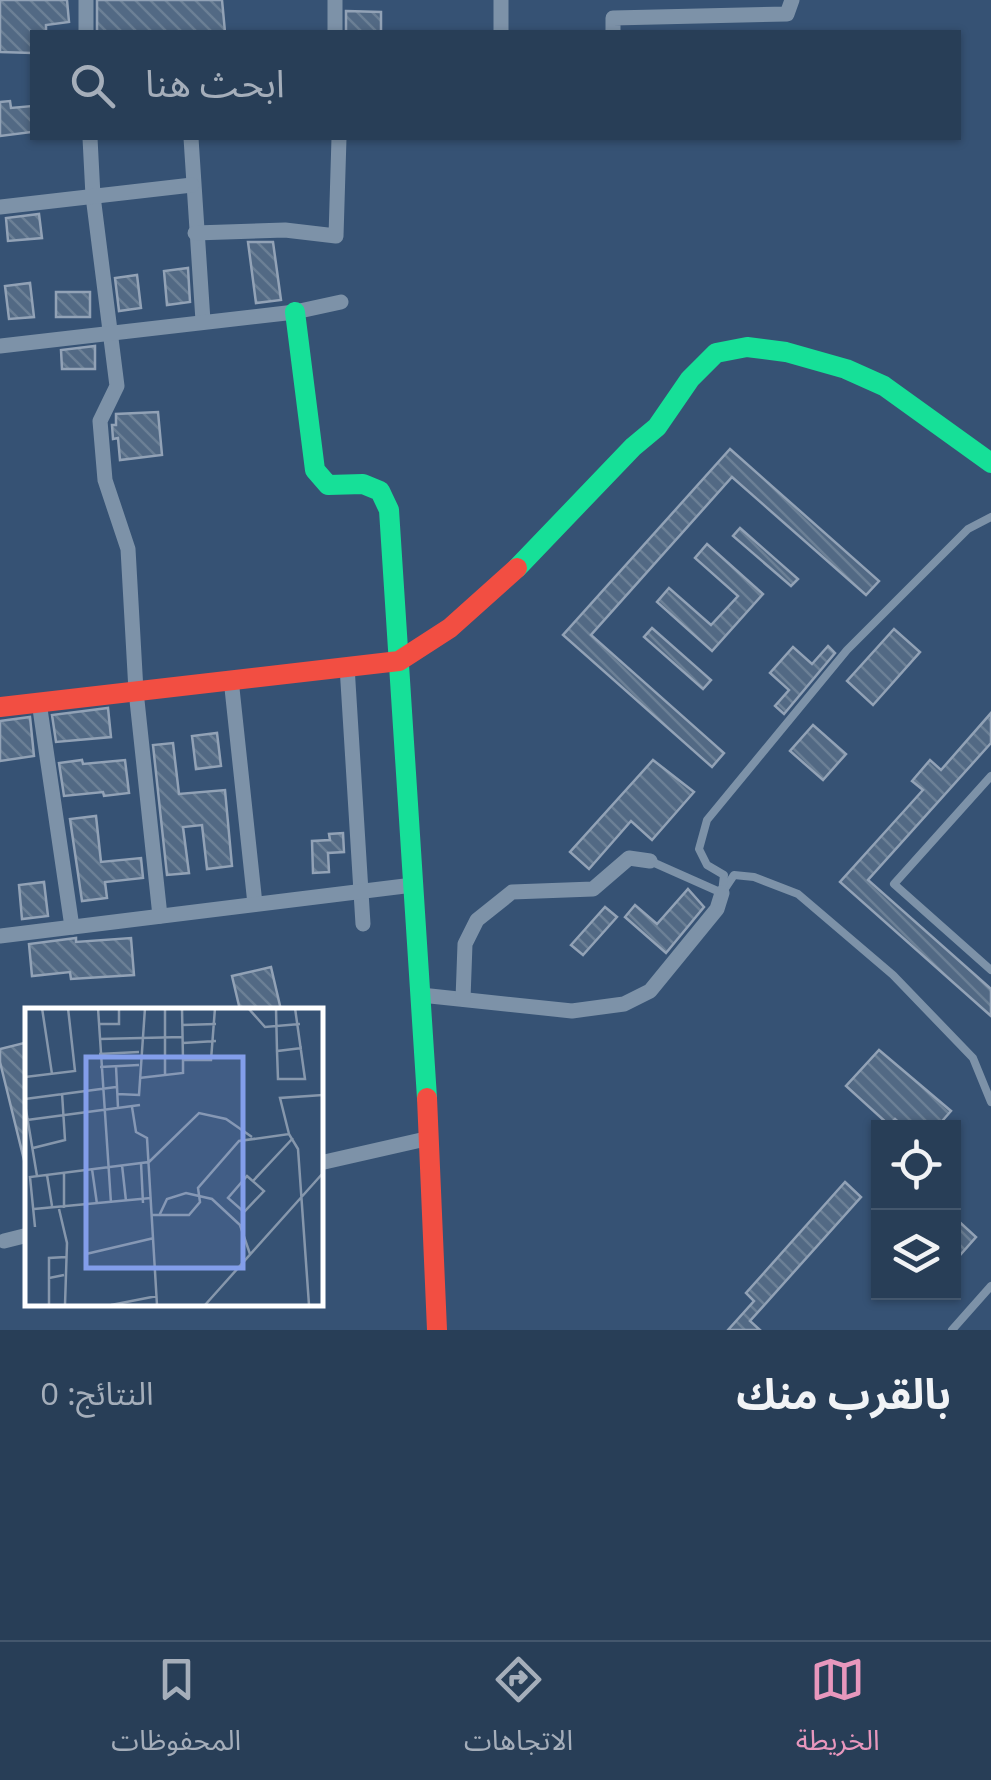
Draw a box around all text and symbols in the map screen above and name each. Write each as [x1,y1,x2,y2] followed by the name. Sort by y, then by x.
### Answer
[30,30,961,140] search box
[65,58,120,113] icon: search
[145,58,285,107] text: ابحث هنا
[25,1008,322,1305] inset map
[871,1120,961,1300] map controls
[871,1120,961,1210] button: locate
[871,1210,961,1300] button: layers
[736,1366,951,1421] text: بالقرب منك
[40,1372,154,1414] text: النتائج: 0
[111,1652,241,1771] tab: المحفوظات
[464,1652,573,1771] tab: الاتجاهات
[796,1652,880,1771] tab: الخريطة

